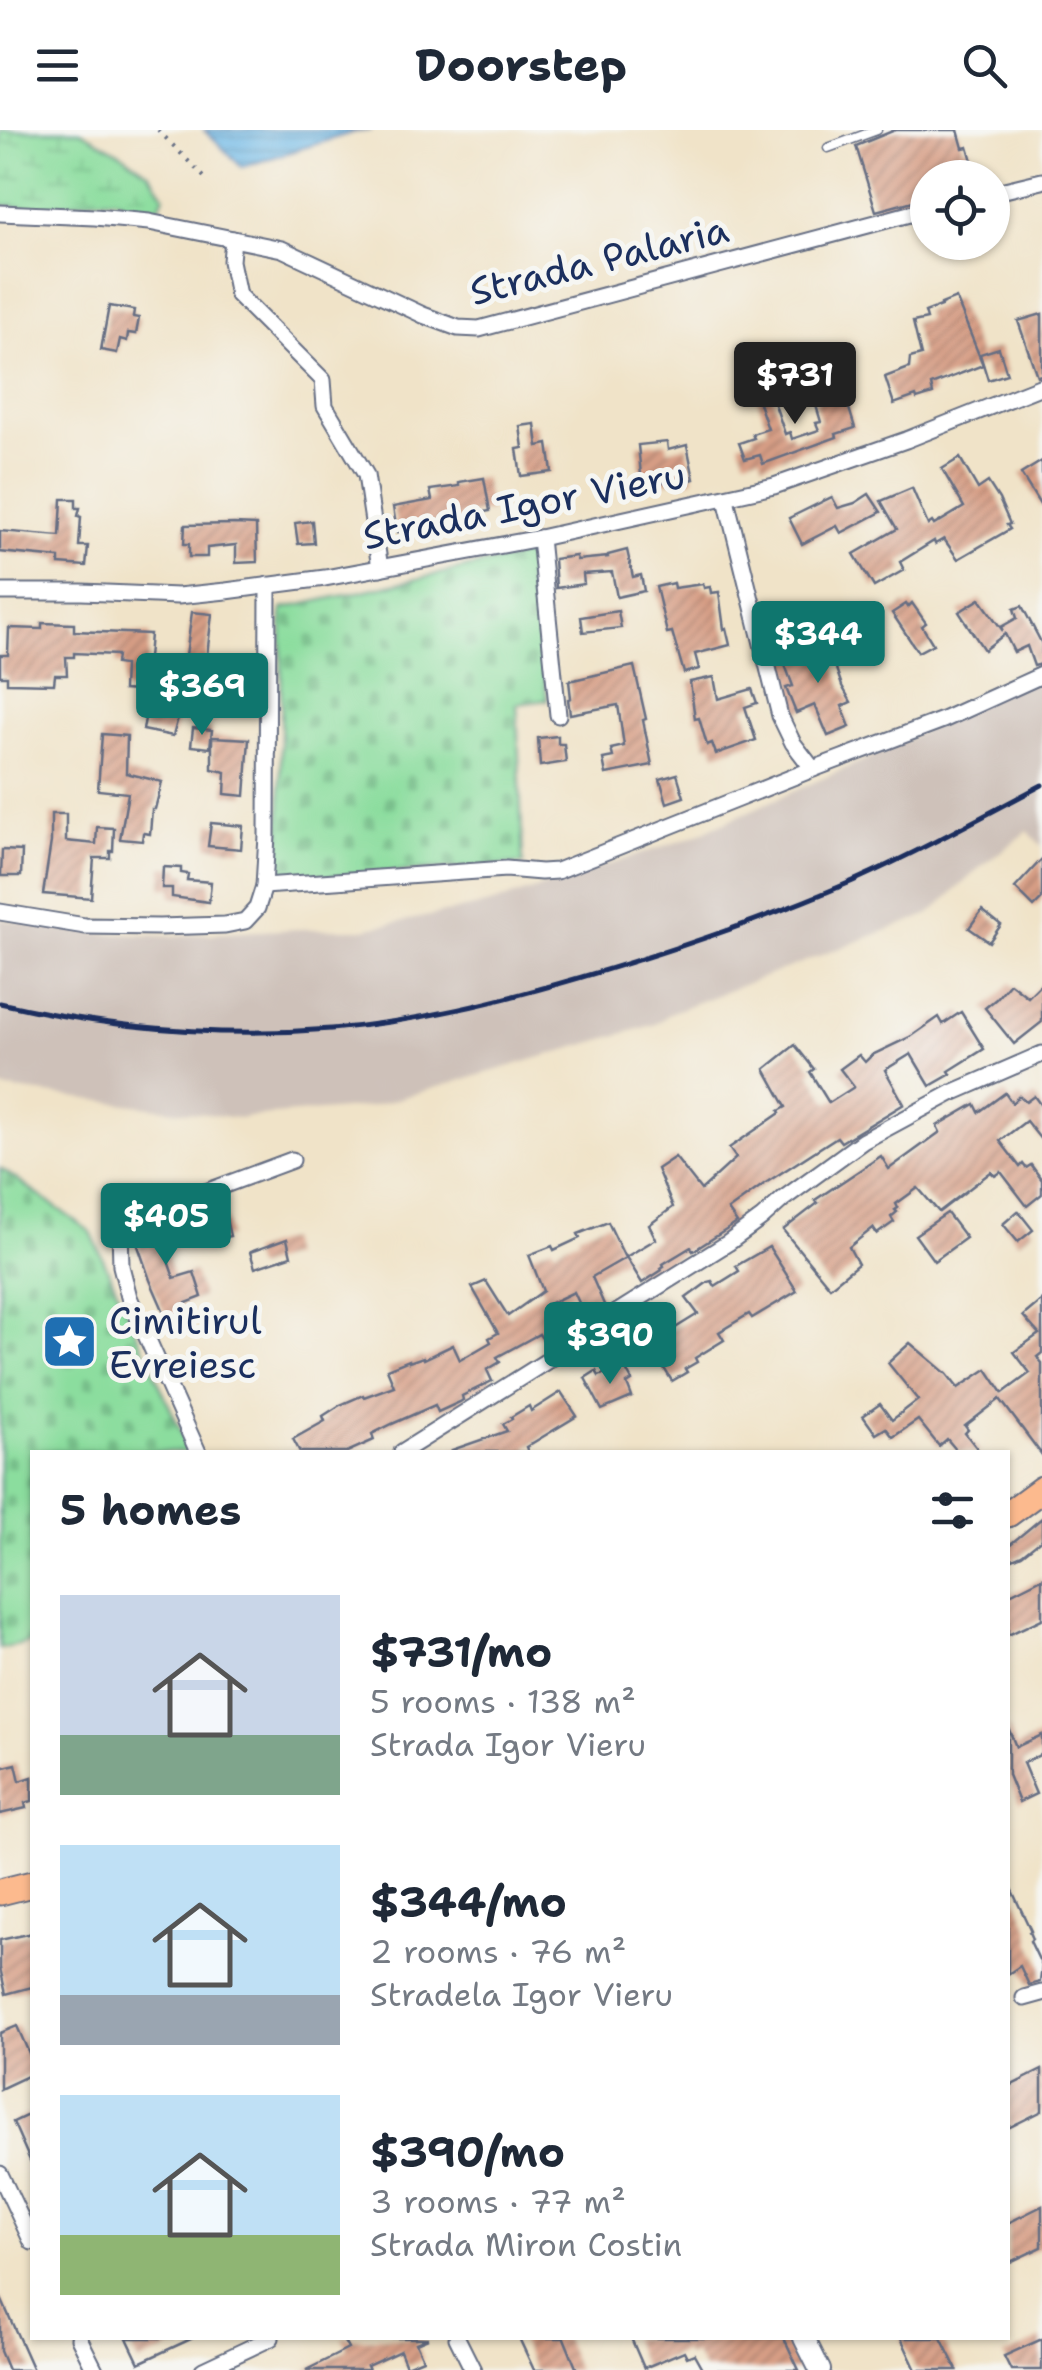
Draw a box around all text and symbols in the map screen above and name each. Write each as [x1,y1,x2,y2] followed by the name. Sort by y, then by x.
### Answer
[415,35,627,95] text: Doorstep
[30,38,85,93] icon: menu
[957,38,1012,93] icon: search
[910,160,1010,260] map controls
[910,160,1010,260] button: locate
[464,203,734,317] street label: Strada Palaria
[736,342,854,427] pin: $731
[756,353,834,396] text: $731
[358,449,690,561] street label: Strada Igor Vieru
[759,601,877,686] pin: $344
[774,612,862,655] text: $344
[143,653,261,738] pin: $369
[158,664,246,707] text: $369
[107,1183,225,1268] pin: $405
[123,1194,209,1237] text: $405
[109,1295,262,1390] place label: Cimitirul Evreiesc
[551,1302,669,1387] pin: $390
[40,1312,100,1372] place icon: Cimitirul Evreiesc
[566,1313,654,1356] text: $390
[60,1482,241,1538] text: 5 homes
[925,1483,980,1538] icon: filters
[370,1624,552,1680] text: $731/mo
[140,1635,260,1755] icon: home
[370,1680,636,1723] text: 5 rooms · 138 m²
[370,1723,646,1766] text: Strada Igor Vieru
[370,1874,567,1930] text: $344/mo
[140,1885,260,2005] icon: home
[370,1930,626,1973] text: 2 rooms · 76 m²
[370,1973,673,2016] text: Stradela Igor Vieru
[370,2124,565,2180] text: $390/mo
[140,2135,260,2255] icon: home
[370,2180,626,2223] text: 3 rooms · 77 m²
[370,2223,682,2266] text: Strada Miron Costin

